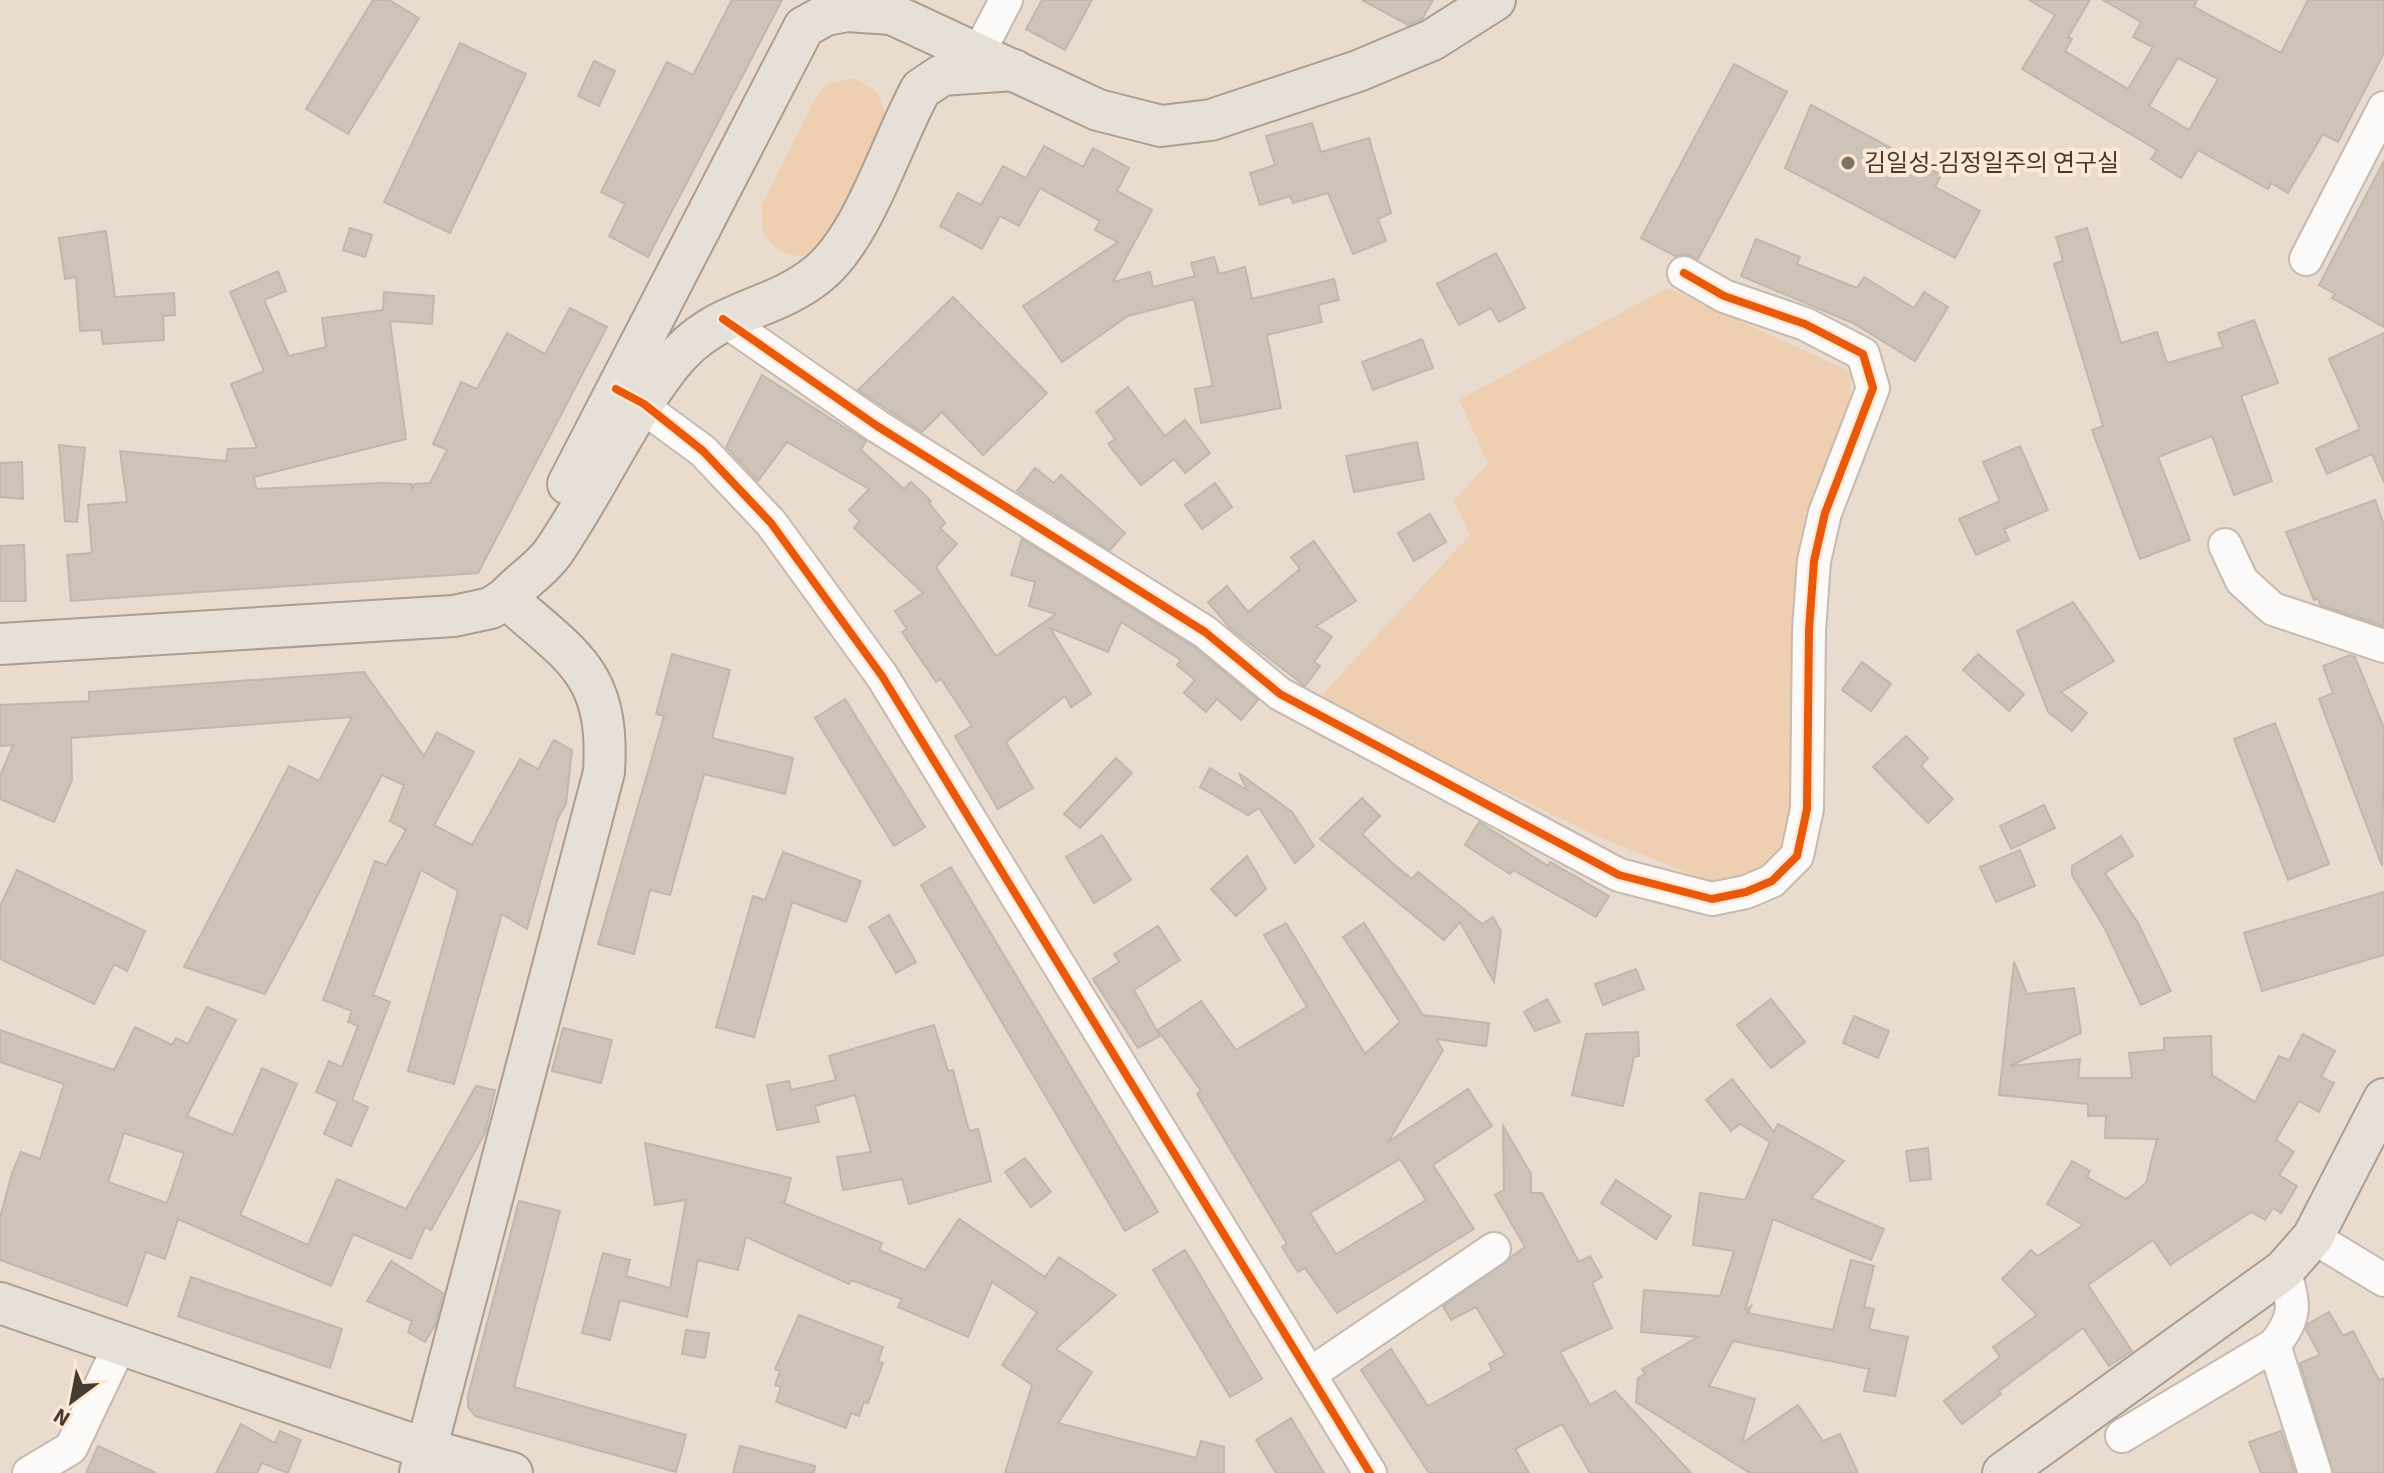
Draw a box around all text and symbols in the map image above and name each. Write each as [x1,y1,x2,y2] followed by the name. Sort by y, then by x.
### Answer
[1864,146,2119,181] place label: 김일성-김정일주의 연구실
[1839,154,1857,172] marker: 김일성-김정일주의 연구실
[32,1361,112,1441] north arrow
[47,1400,77,1435] text: N

